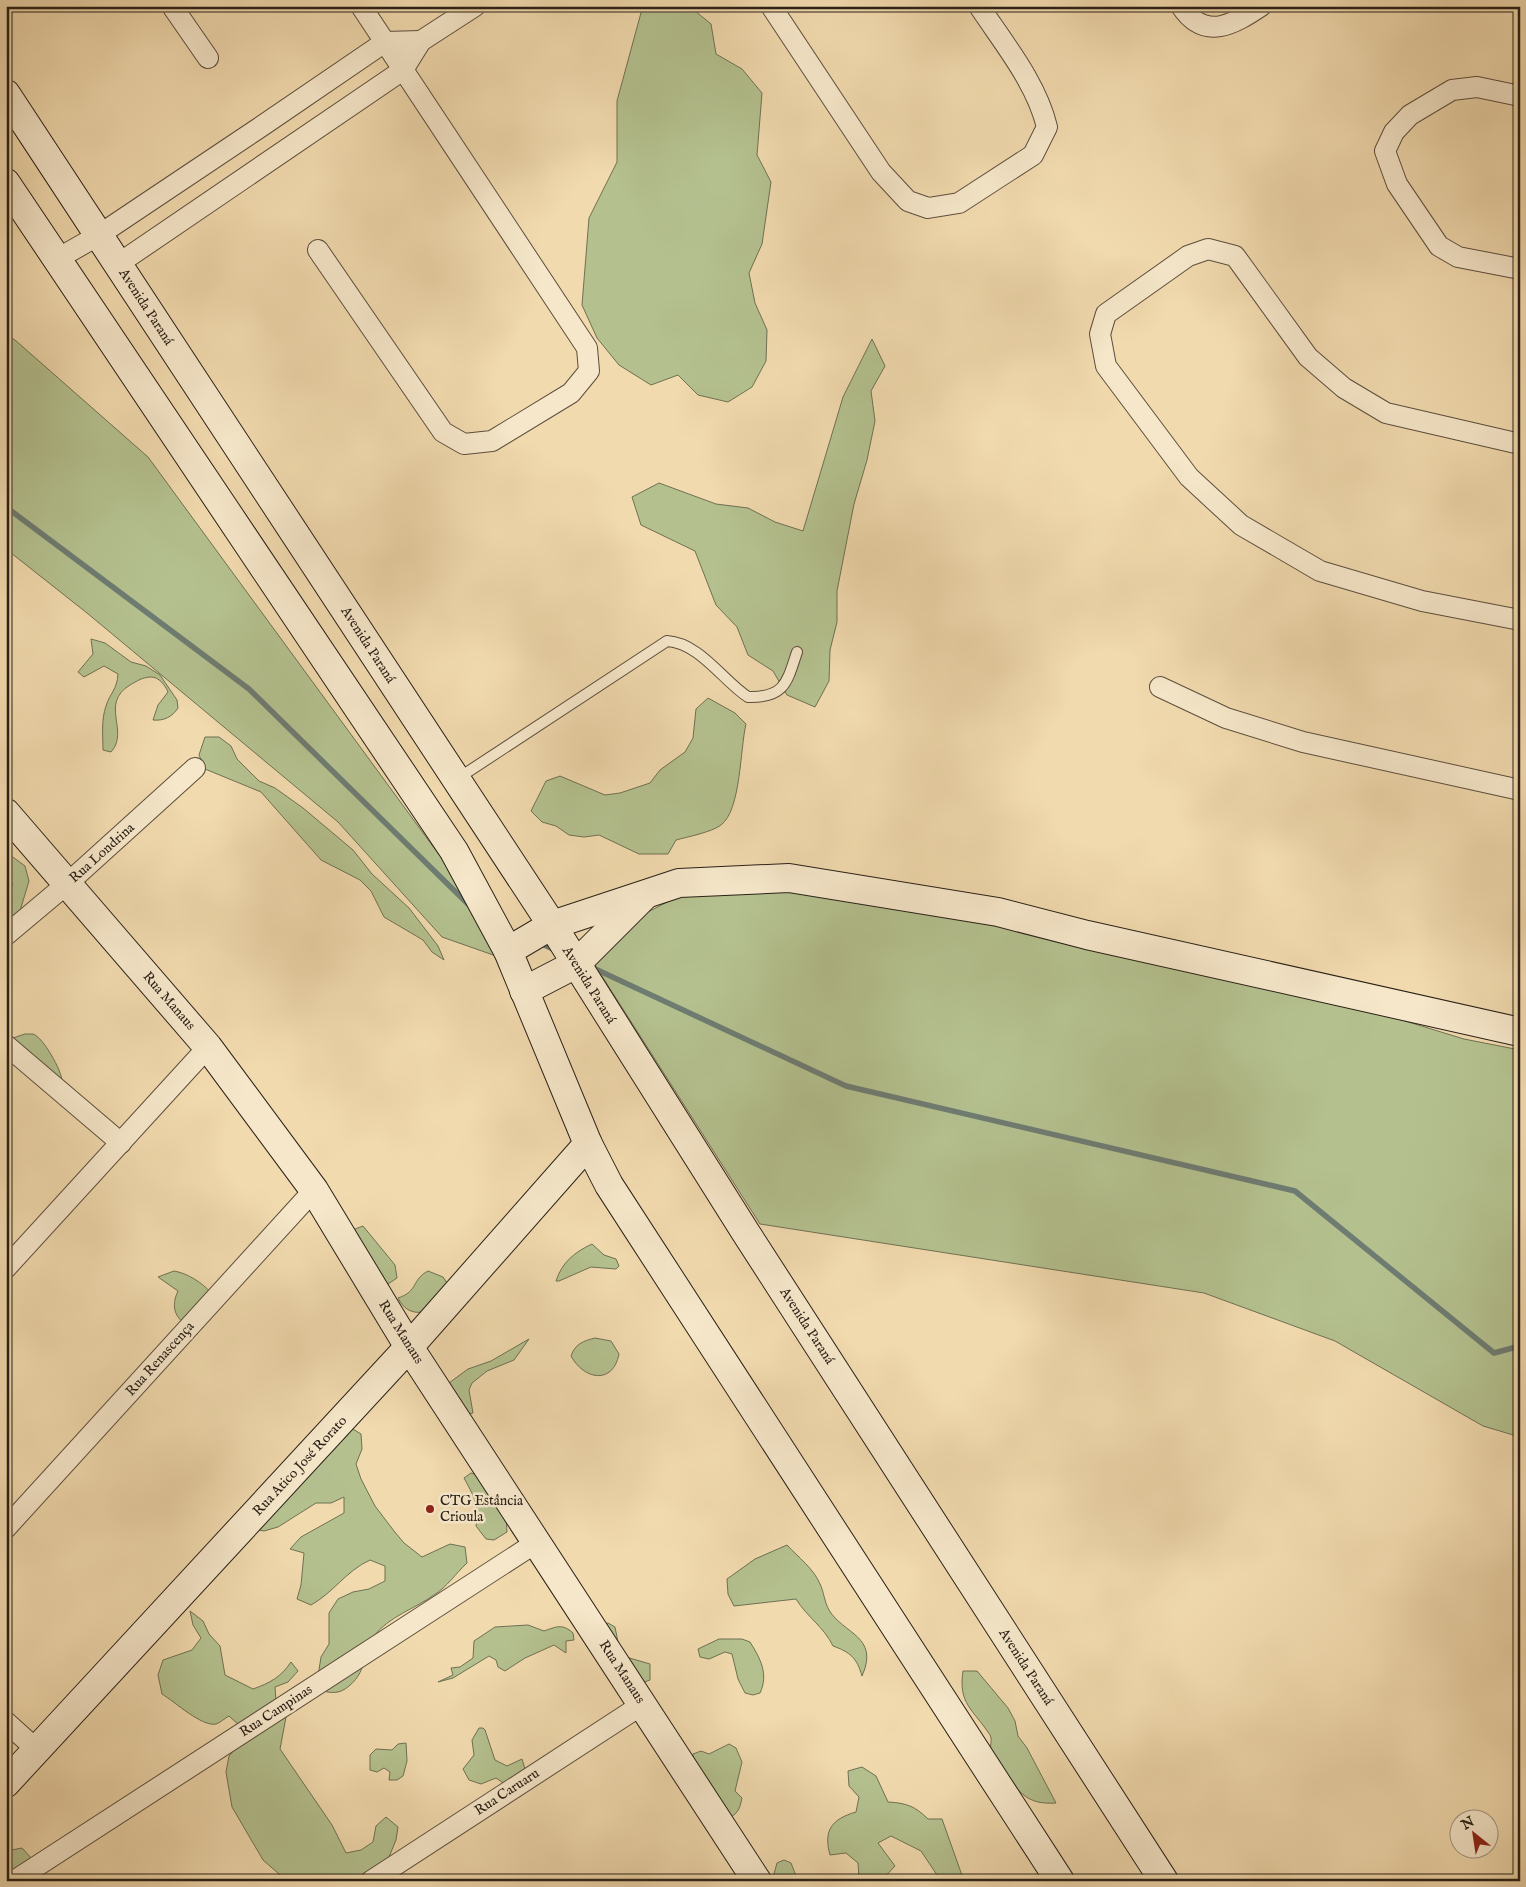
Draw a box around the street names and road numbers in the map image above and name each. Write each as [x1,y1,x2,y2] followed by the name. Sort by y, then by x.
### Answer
[114,264,178,350] street label: Avenida Paraná
[336,602,400,688] street label: Avenida Paraná
[66,818,139,887] street label: Rua Londrina
[557,942,621,1028] street label: Avenida Paraná
[139,968,199,1034] street label: Rua Manaus
[775,1283,839,1369] street label: Avenida Paraná
[374,1297,428,1367] street label: Rua Manaus
[122,1317,199,1400] street label: Rua Renascença
[249,1412,351,1520] street label: Rua Atico José Rorato
[994,1624,1058,1710] street label: Avenida Paraná
[595,1637,649,1707] street label: Rua Manaus
[236,1681,316,1741] street label: Rua Campinas
[471,1764,543,1820] street label: Rua Caruaru

